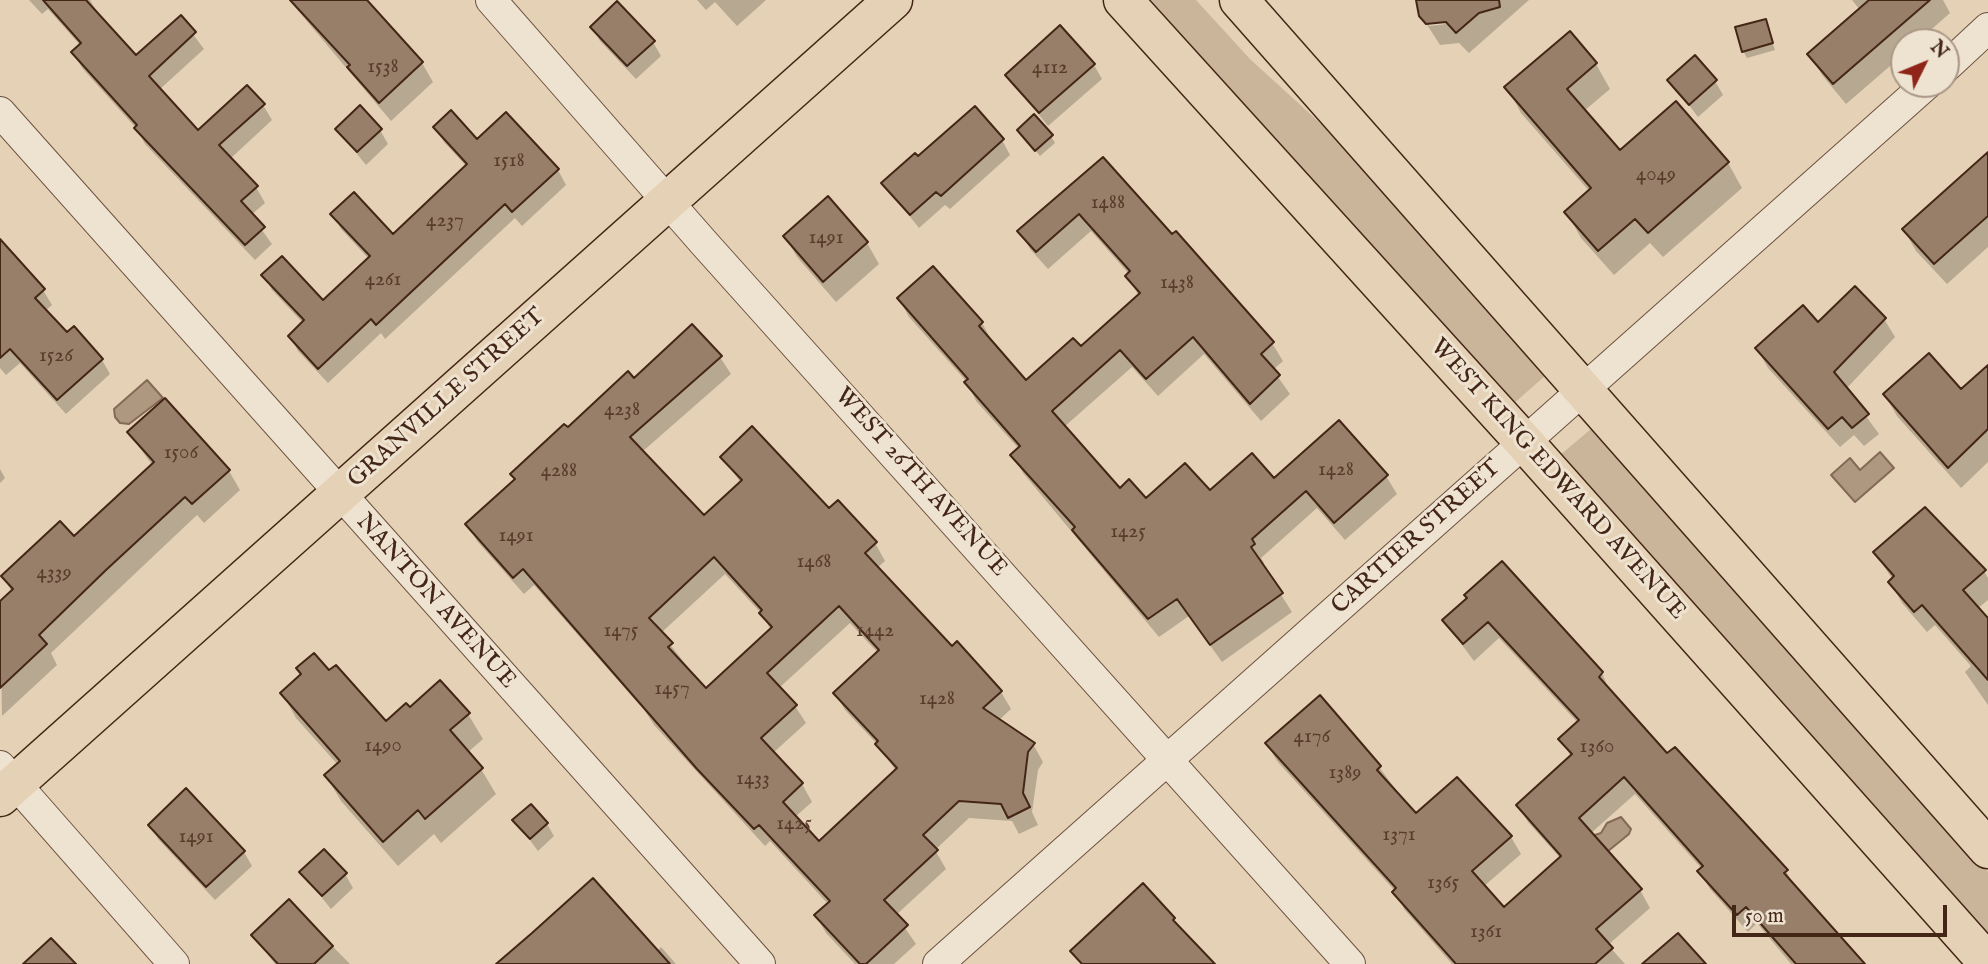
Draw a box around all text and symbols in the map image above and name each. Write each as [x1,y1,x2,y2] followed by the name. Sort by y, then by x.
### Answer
[1890,28,1960,98] north arrow
[1925,36,1953,64] text: N
[367,55,399,81] house number: 1538
[1032,56,1068,82] house number: 4112
[493,149,525,175] house number: 1518
[1636,163,1676,189] house number: 4049
[1091,191,1125,217] house number: 1488
[426,209,464,235] house number: 4237
[808,226,844,252] house number: 1491
[365,268,401,294] house number: 4261
[1160,271,1194,297] house number: 1438
[343,303,551,495] street label: GRANVILLE STREET
[1423,333,1691,627] street label: WEST KING EDWARD AVENUE
[39,344,73,370] house number: 1526
[828,383,1012,583] street label: WEST 26TH AVENUE
[604,398,640,424] house number: 4238
[164,441,198,467] house number: 1506
[1327,455,1507,621] street label: CARTIER STREET
[1318,458,1354,484] house number: 1428
[541,459,577,485] house number: 4288
[349,509,521,695] street label: NANTON AVENUE
[1110,520,1146,546] house number: 1425
[498,524,534,550] house number: 1491
[796,550,832,576] house number: 1468
[36,561,72,587] house number: 4339
[604,619,638,645] house number: 1475
[856,619,894,645] house number: 1442
[654,677,690,703] house number: 1457
[919,687,955,713] house number: 1428
[1294,725,1330,751] house number: 4176
[364,734,402,760] house number: 1490
[1580,735,1614,761] house number: 1360
[1328,761,1362,787] house number: 1389
[736,767,770,793] house number: 1433
[776,812,812,838] house number: 1425
[1382,823,1416,849] house number: 1371
[178,825,214,851] house number: 1491
[1427,871,1459,897] house number: 1365
[1736,890,1951,934] scale bar
[1745,903,1784,930] text: 50 m
[1470,920,1502,946] house number: 1361

